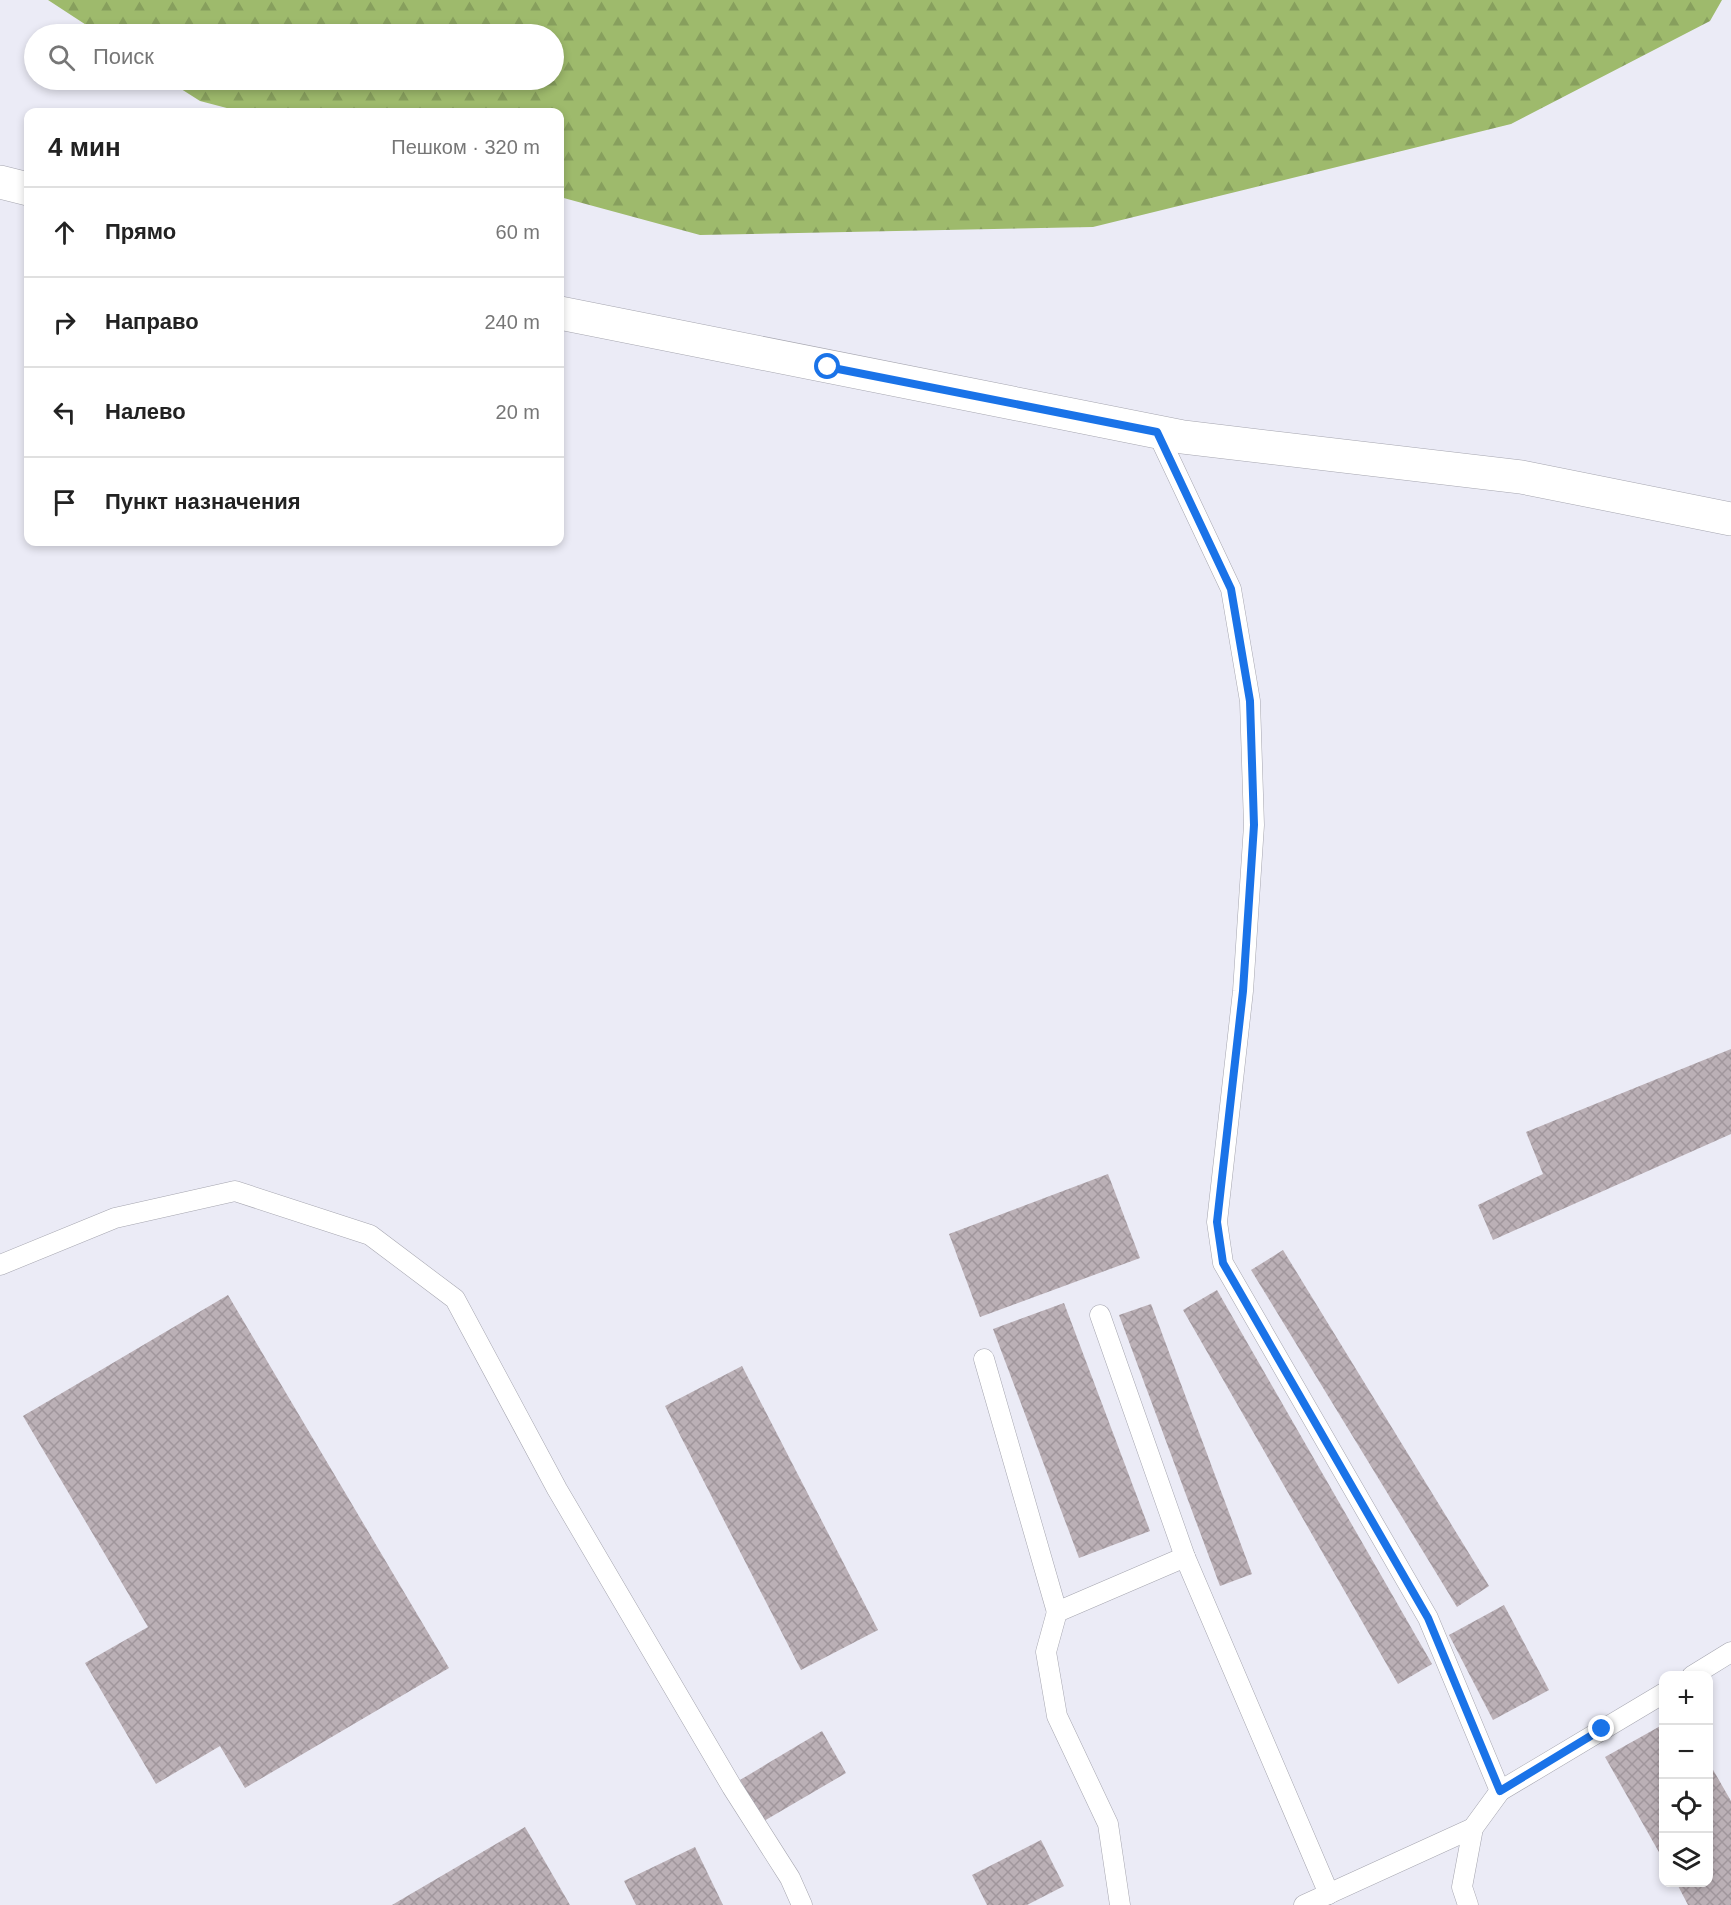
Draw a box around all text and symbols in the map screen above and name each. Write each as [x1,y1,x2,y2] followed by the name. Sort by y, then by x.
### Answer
[24,24,564,90] search box
[45,41,78,74] icon: search
[93,44,154,69] text: Поиск
[48,132,121,162] text: 4 мин
[391,136,540,158] text: Пешком · 320 m
[48,216,81,249] icon: ahead
[105,219,176,244] text: Прямо
[496,221,540,243] text: 60 m
[48,306,81,339] icon: right
[105,309,199,334] text: Направо
[484,311,540,333] text: 240 m
[814,353,840,379] route start
[48,396,81,429] icon: left
[105,399,186,424] text: Налево
[496,401,540,423] text: 20 m
[48,486,81,519] icon: arrive
[105,489,301,514] text: Пункт назначения
[1659,1671,1713,1887] map controls
[1659,1671,1713,1725] button: +
[1588,1715,1614,1741] route end
[1659,1725,1713,1779] button: −
[1659,1779,1713,1833] button: locate
[1659,1833,1713,1887] button: layers

